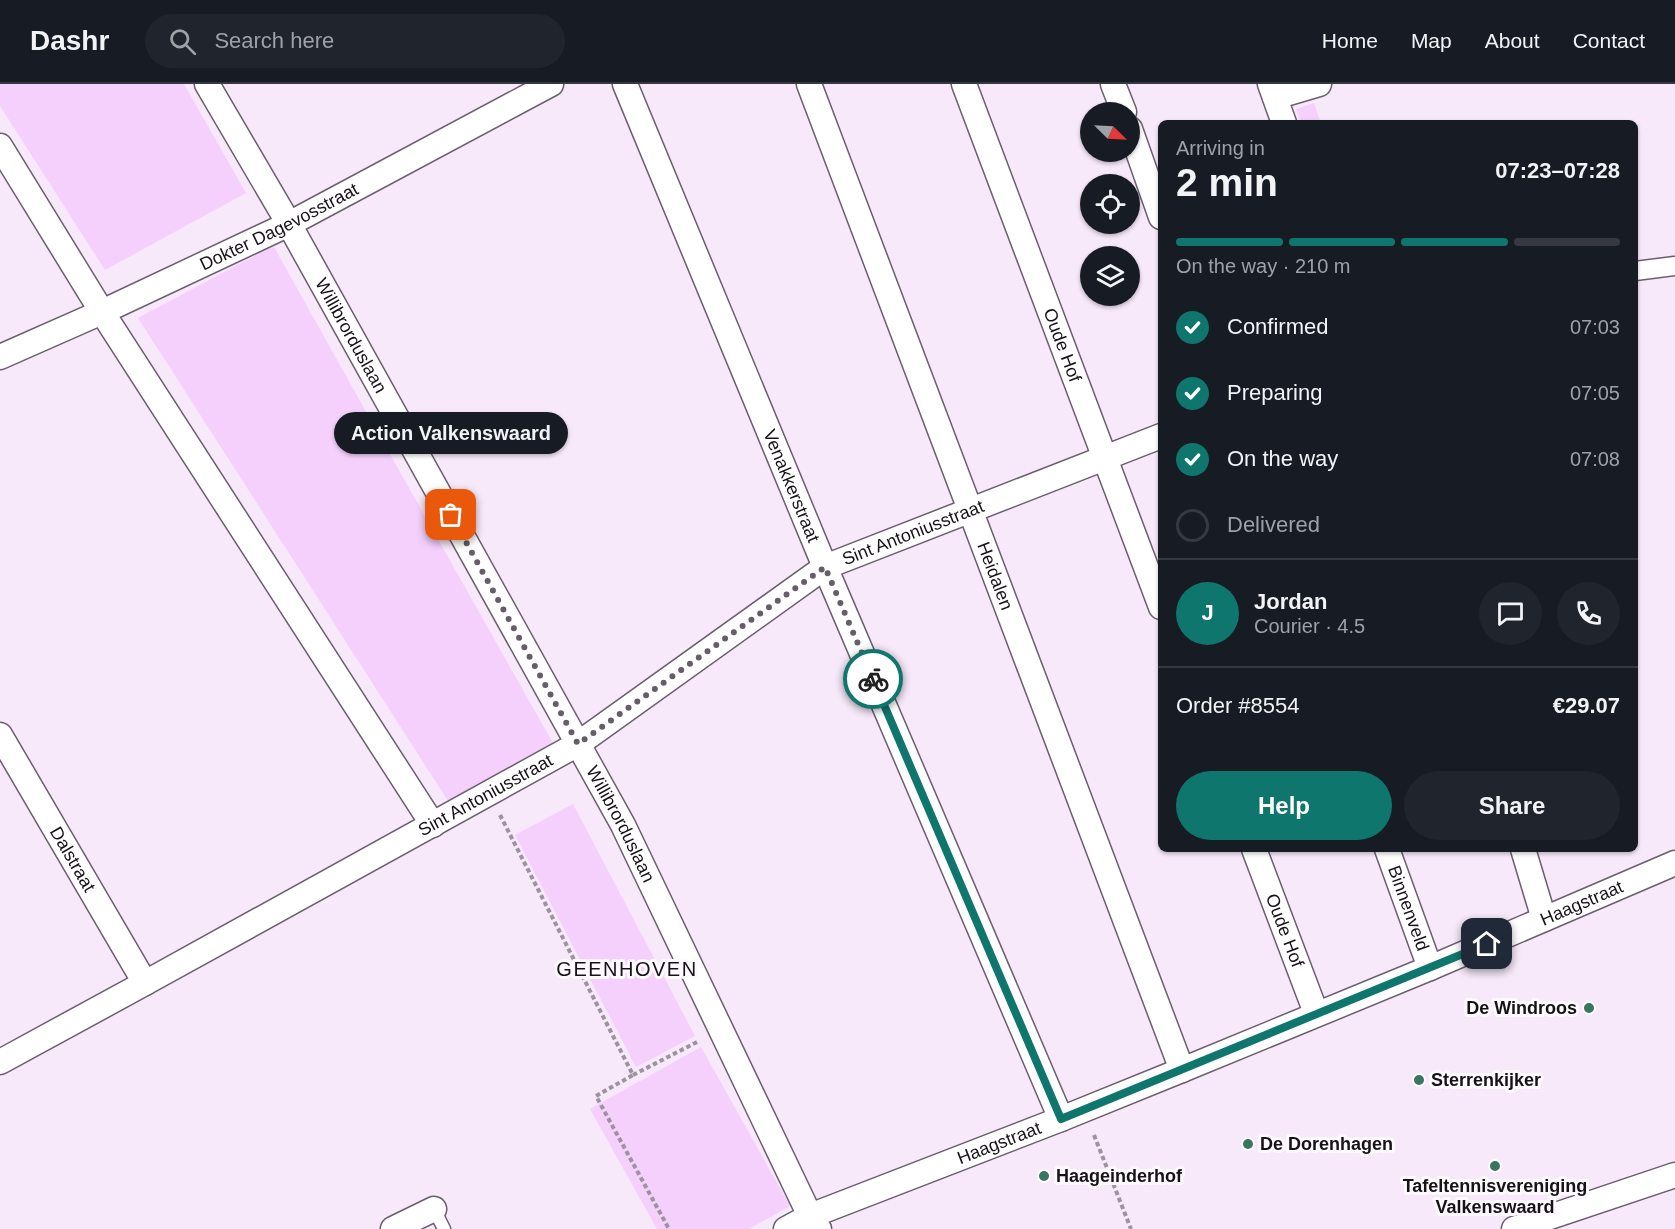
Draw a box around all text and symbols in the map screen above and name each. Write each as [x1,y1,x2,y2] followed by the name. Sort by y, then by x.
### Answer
[145,14,565,68] search box
[30,25,109,56] text: Dashr
[166,25,199,58] icon: search
[214,28,334,53] text: Search here
[1322,29,1378,52] text: Home
[1411,29,1452,52] text: Map
[1485,29,1540,52] text: About
[1573,29,1645,52] text: Contact
[1080,102,1140,162] north arrow
[1080,102,1140,306] map controls
[1176,137,1265,159] text: Arriving in
[1495,158,1620,183] text: 07:23–07:28
[1176,161,1278,204] text: 2 min
[1080,174,1140,234] button: locate
[197,179,362,274] street label: Dokter Dagevosstraat
[1080,246,1140,306] button: layers
[1176,255,1351,277] text: On the way · 210 m
[311,275,391,397] street label: Willibrorduslaan
[1039,305,1086,386] street label: Oude Hof
[1176,311,1209,344] icon: check
[1227,314,1328,339] text: Confirmed
[1570,316,1620,338] text: 07:03
[1176,377,1209,410] icon: check
[1227,380,1322,405] text: Preparing
[1570,382,1620,404] text: 07:05
[334,413,568,455] callout: Action Valkenswaard
[351,422,551,444] text: Action Valkenswaard
[759,427,824,545] street label: Venakkerstraat
[1176,443,1209,476] icon: check
[1227,446,1338,471] text: On the way
[1570,448,1620,470] text: 07:08
[425,489,476,540] pin
[839,496,987,569] street label: Sint Antoniusstraat
[434,498,467,531] icon: bag
[1227,512,1320,537] text: Delivered
[973,539,1017,613] street label: Heidalen
[1479,582,1542,645] button: chat
[1557,582,1620,645] button: phone
[1254,589,1327,614] text: Jordan
[1201,600,1214,625] text: J
[1254,615,1365,637] text: Courier · 4.5
[843,649,903,709] courier
[857,663,890,696] icon: bike
[1176,693,1300,718] text: Order #8554
[1553,693,1620,718] text: €29.07
[415,750,556,840] street label: Sint Antoniusstraat
[582,763,659,885] street label: Willibrorduslaan
[1176,771,1392,840] button: Help
[1404,771,1620,840] button: Share
[46,823,100,895] street label: Dalstraat
[1384,863,1433,954] street label: Binnenveld
[1537,876,1626,930] street label: Haagstraat
[1262,891,1308,971] street label: Oude Hof
[1461,918,1512,969] pin
[1470,927,1503,960] icon: home
[556,958,698,980] district label: GEENHOVEN
[1466,998,1577,1018] place label: De Windroos
[1582,1001,1596,1015] marker: De Windroos
[1431,1070,1541,1090] place label: Sterrenkijker
[1412,1073,1426,1087] marker: Sterrenkijker
[954,1118,1044,1168] street label: Haagstraat
[1260,1134,1393,1154] place label: De Dorenhagen
[1241,1137,1255,1151] marker: De Dorenhagen
[1488,1159,1502,1173] marker: Tafeltennisvereniging Valkenswaard
[1056,1166,1183,1186] place label: Haageinderhof
[1037,1169,1051,1183] marker: Haageinderhof
[1403,1176,1587,1217] place label: Tafeltennisvereniging Valkenswaard

